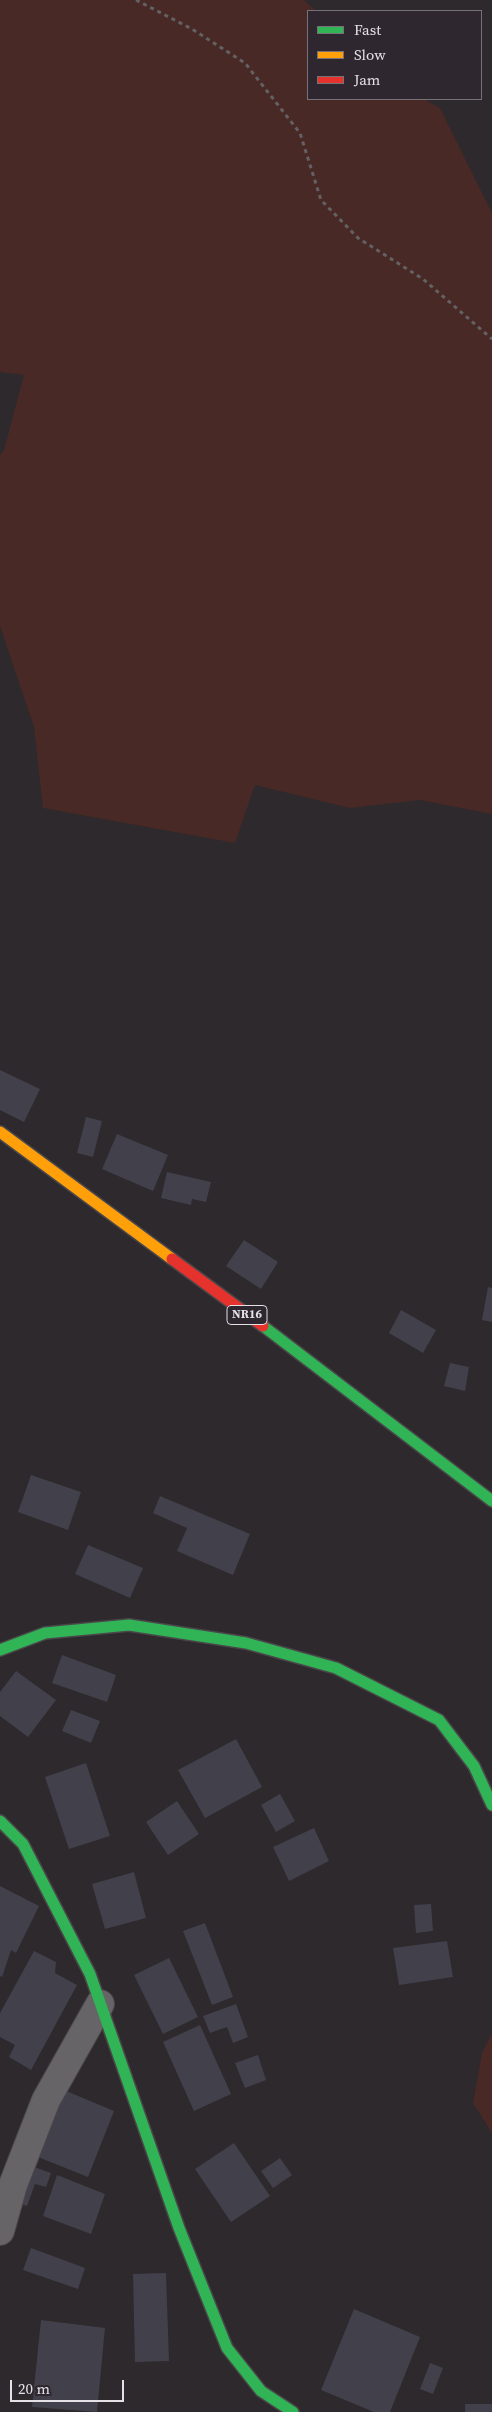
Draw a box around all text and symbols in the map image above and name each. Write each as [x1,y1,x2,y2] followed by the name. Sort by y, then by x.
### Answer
[307,10,482,100] legend
[354,19,381,40] text: Fast
[354,44,386,65] text: Slow
[354,69,380,90] text: Jam
[227,1306,267,1324] road number: NR16
[12,2370,126,2402] scale bar
[18,2378,50,2399] text: 20 m

